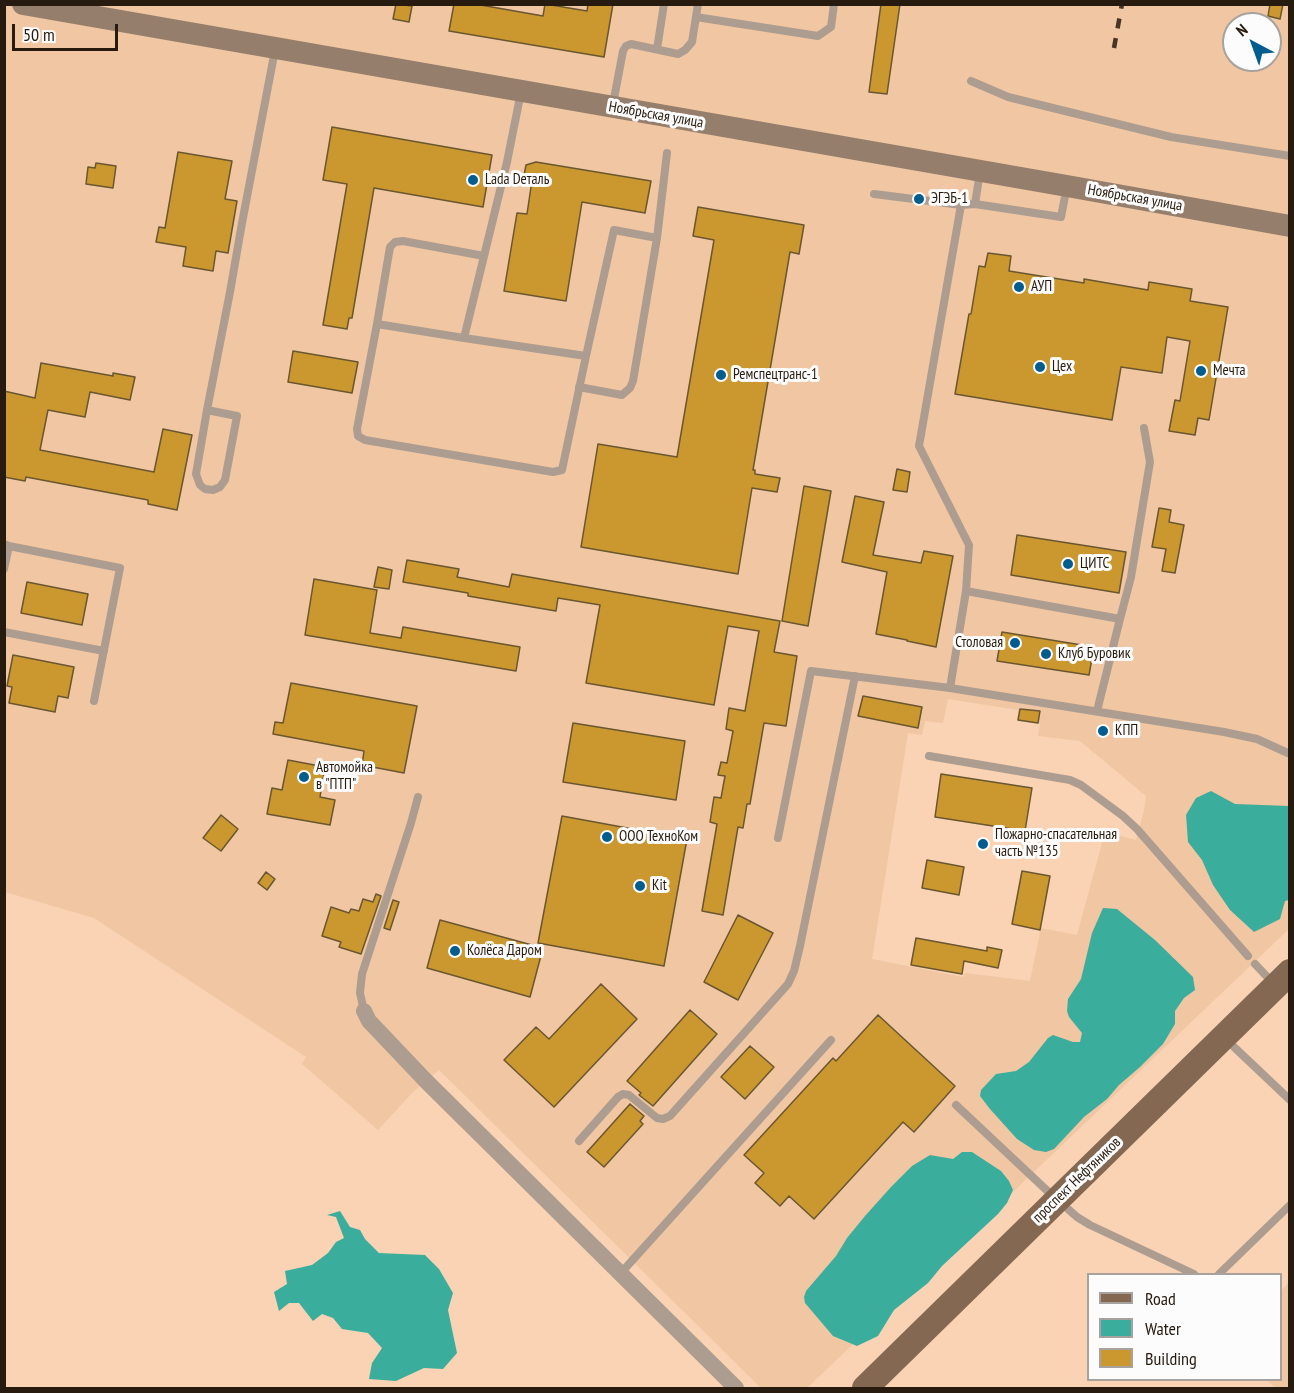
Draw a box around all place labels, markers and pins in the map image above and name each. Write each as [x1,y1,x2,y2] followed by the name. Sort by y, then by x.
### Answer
[485,171,549,189] place label: Lada Dеталь
[466,173,480,187] marker: Lada Dеталь
[931,190,968,208] place label: ЭГЭБ-1
[912,192,926,206] marker: ЭГЭБ-1
[1031,278,1052,296] place label: АУП
[1012,280,1026,294] marker: АУП
[1052,358,1072,376] place label: Цех
[1033,360,1047,374] marker: Цех
[1213,362,1245,380] place label: Мечта
[1194,364,1208,378] marker: Мечта
[733,366,818,384] place label: Ремспецтранс-1
[714,368,728,382] marker: Ремспецтранс-1
[1080,555,1109,573] place label: ЦИТС
[1061,557,1075,571] marker: ЦИТС
[955,634,1003,652] place label: Столовая
[1008,636,1022,650] marker: Столовая
[1058,645,1130,663] place label: Клуб Буровик
[1039,647,1053,661] marker: Клуб Буровик
[1115,722,1138,740] place label: КПП
[1096,724,1110,738] marker: КПП
[316,759,373,794] place label: Автомойка в "ПТП"
[297,770,311,784] marker: Автомойка в "ПТП"
[995,826,1117,861] place label: Пожарно-спасательная часть №135
[619,828,698,846] place label: ООО ТехноКом
[600,830,614,844] marker: ООО ТехноКом
[976,837,990,851] marker: Пожарно-спасательная часть №135
[652,877,667,895] place label: Kit
[633,879,647,893] marker: Kit
[467,942,542,960] place label: Колёса Даром
[448,944,462,958] marker: Колёса Даром

